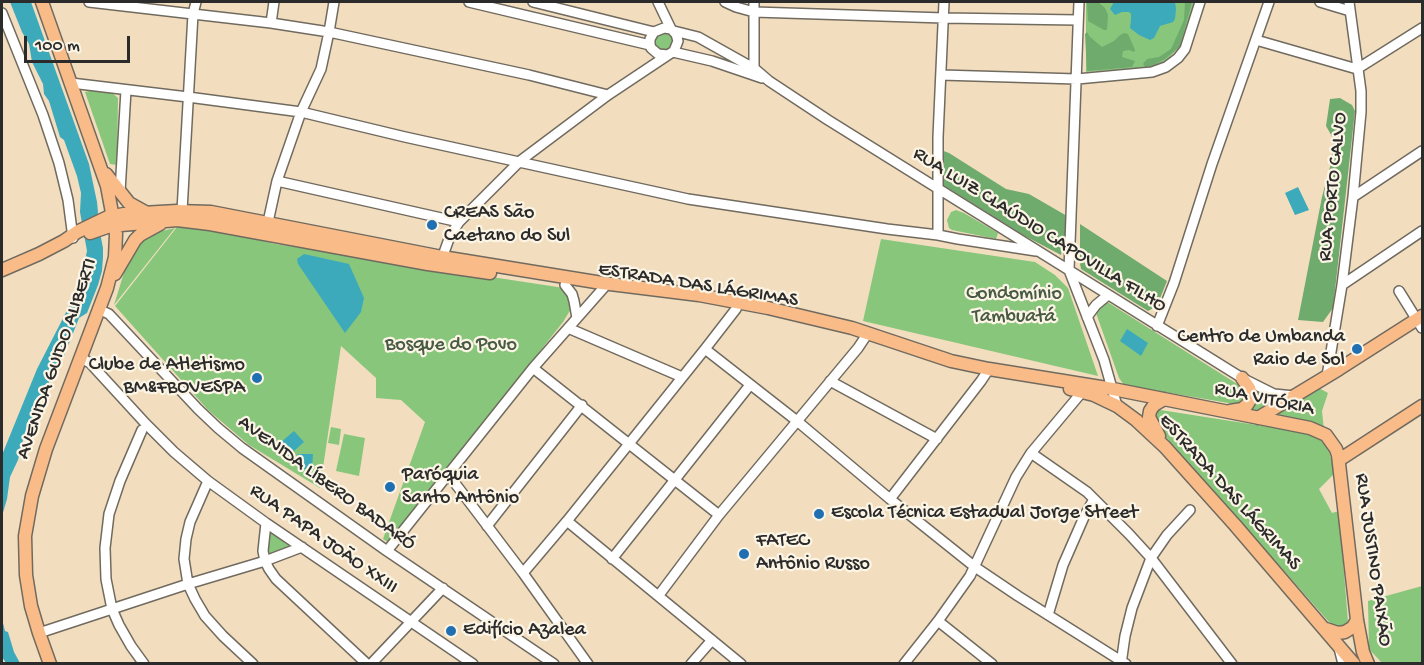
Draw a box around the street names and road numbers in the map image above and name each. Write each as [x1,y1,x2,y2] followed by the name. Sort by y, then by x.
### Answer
[1314,111,1354,263] street label: RUA PORTO CALVO
[908,143,1170,319] street label: RUA LUIZ CLAÚDIO CAPOVILLA FILHO
[12,255,104,463] street label: AVENIDA GUIDO ALIBERTI
[596,258,800,314] street label: ESTRADA DAS LÁGRIMAS
[1212,378,1316,422] street label: RUA VITÓRIA
[1152,410,1306,576] street label: ESTRADA DAS LÁGRIMAS
[232,411,420,557] street label: AVENIDA LÍBERO BADARÓ
[1348,472,1396,648] street label: RUA JUSTINO PAIXÃO
[244,480,402,600] street label: RUA PAPA JOÃO XXIII

